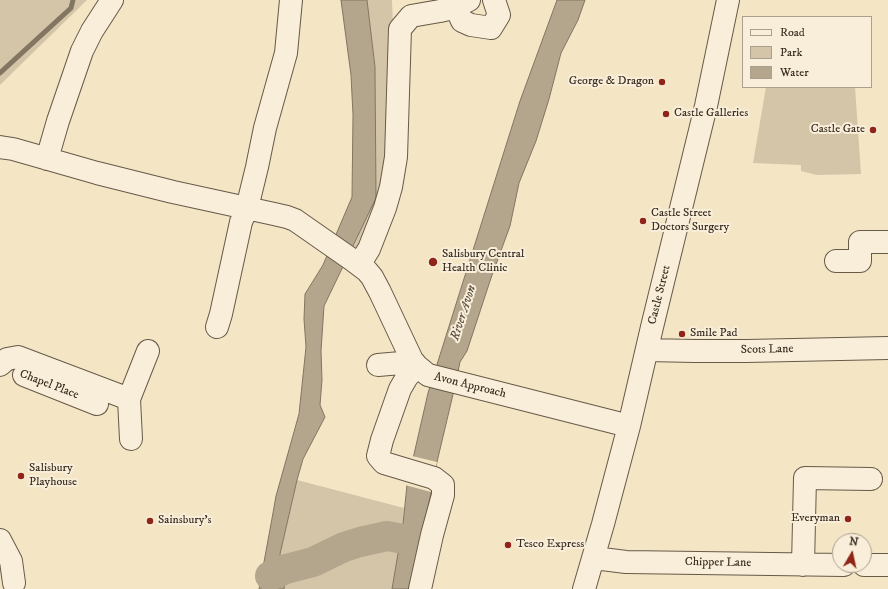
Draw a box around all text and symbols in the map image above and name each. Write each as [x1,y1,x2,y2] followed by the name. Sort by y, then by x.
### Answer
[742,16,872,88] legend
[780,25,805,40] text: Road
[780,45,802,60] text: Park
[780,65,809,80] text: Water
[569,75,654,89] place label: George & Dragon
[657,77,667,87] marker: George & Dragon
[674,107,748,121] place label: Castle Galleries
[661,109,671,119] marker: Castle Galleries
[811,123,865,137] place label: Castle Gate
[868,125,878,135] marker: Castle Gate
[651,207,729,235] place label: Castle Street Doctors Surgery
[638,216,648,226] marker: Castle Street Doctors Surgery
[442,248,524,276] place label: Salisbury Central Health Clinic
[427,256,439,268] marker: Salisbury Central Health Clinic
[646,264,674,326] street label: Castle Street
[448,283,480,343] water label: River Avon
[690,327,738,341] place label: Smile Pad
[677,329,687,339] marker: Smile Pad
[741,342,793,358] street label: Scots Lane
[17,367,81,403] street label: Chapel Place
[432,370,508,402] street label: Avon Approach
[29,462,77,490] place label: Salisbury Playhouse
[16,471,26,481] marker: Salisbury Playhouse
[791,512,840,526] place label: Everyman
[158,514,211,528] place label: Sainsbury's
[843,514,853,524] marker: Everyman
[145,516,155,526] marker: Sainsbury's
[832,533,872,573] north arrow
[848,535,859,550] text: N
[516,538,584,552] place label: Tesco Express
[503,540,513,550] marker: Tesco Express
[685,555,751,571] street label: Chipper Lane

